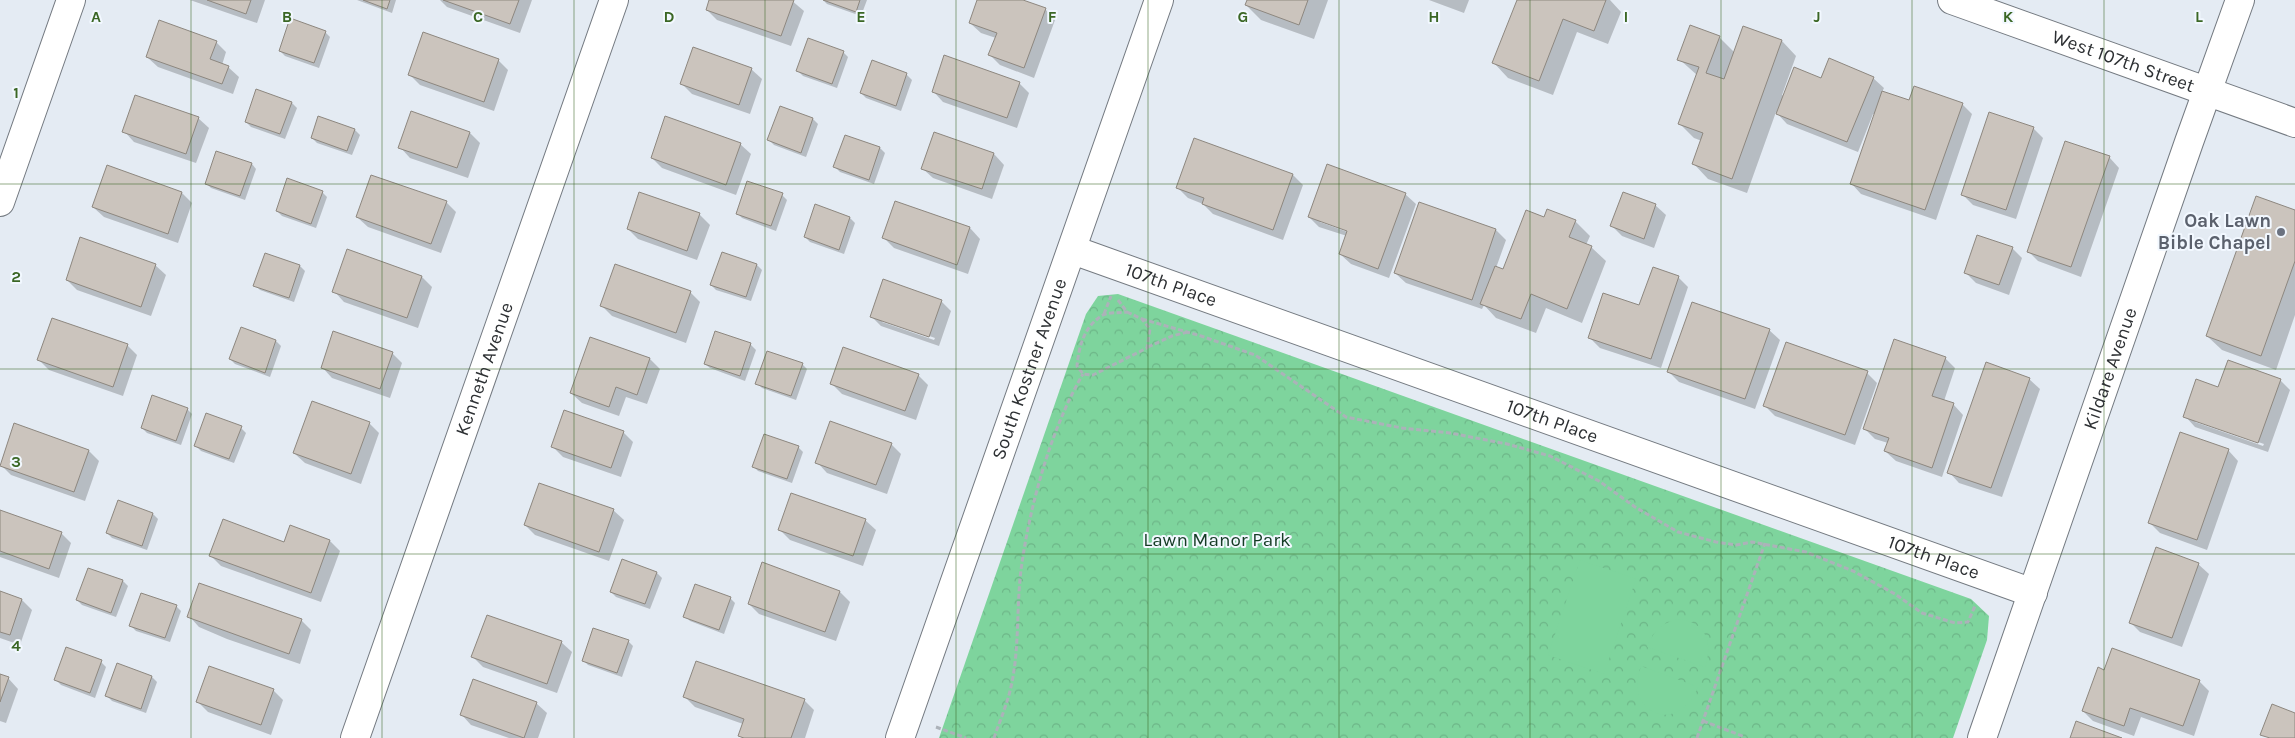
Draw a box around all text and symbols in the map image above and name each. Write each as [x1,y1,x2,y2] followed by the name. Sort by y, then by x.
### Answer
[91,7,101,26] text: A
[282,7,292,26] text: B
[473,7,483,26] text: C
[664,7,675,26] text: D
[856,7,866,26] text: E
[1048,7,1057,26] text: F
[1238,7,1248,26] text: G
[1428,7,1440,26] text: H
[1624,7,1628,26] text: I
[1813,7,1821,26] text: J
[2003,7,2014,26] text: K
[2195,7,2203,26] text: L
[2049,26,2197,97] street label: West 107th Street
[13,83,19,102] text: 1
[2158,210,2271,254] place label: Oak Lawn Bible Chapel
[2275,226,2287,238] marker: Oak Lawn Bible Chapel
[1122,259,1220,311] street label: 107th Place
[11,267,21,286] text: 2
[988,275,1071,463] street label: South Kostner Avenue
[451,299,518,439] street label: Kenneth Avenue
[2079,305,2142,433] street label: Kildare Avenue
[1504,395,1601,448] street label: 107th Place
[11,452,21,471] text: 3
[1143,529,1291,551] park label: Lawn Manor Park
[1885,531,1982,584] street label: 107th Place
[11,636,21,655] text: 4

